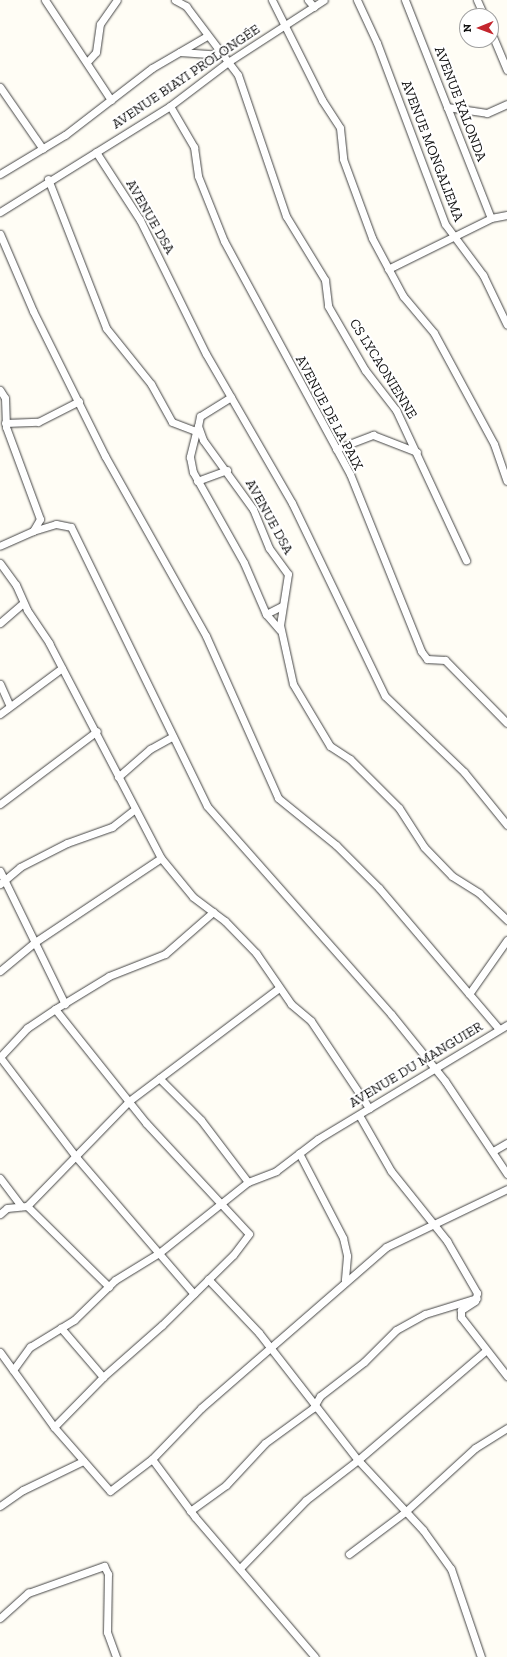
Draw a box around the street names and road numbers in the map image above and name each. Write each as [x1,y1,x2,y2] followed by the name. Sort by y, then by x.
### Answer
[109,21,263,133] street label: AVENUE BIAYI PROLONGÉE
[430,44,490,164] street label: AVENUE KALONDA
[397,78,467,224] street label: AVENUE MONGALIEMA
[122,177,178,257] street label: AVENUE DSA
[346,316,420,422] street label: CS LYCAONIENNE
[292,353,366,473] street label: AVENUE DE LA PAIX
[241,476,297,558] street label: AVENUE DSA
[346,1018,486,1112] street label: AVENUE DU MANGUIER

